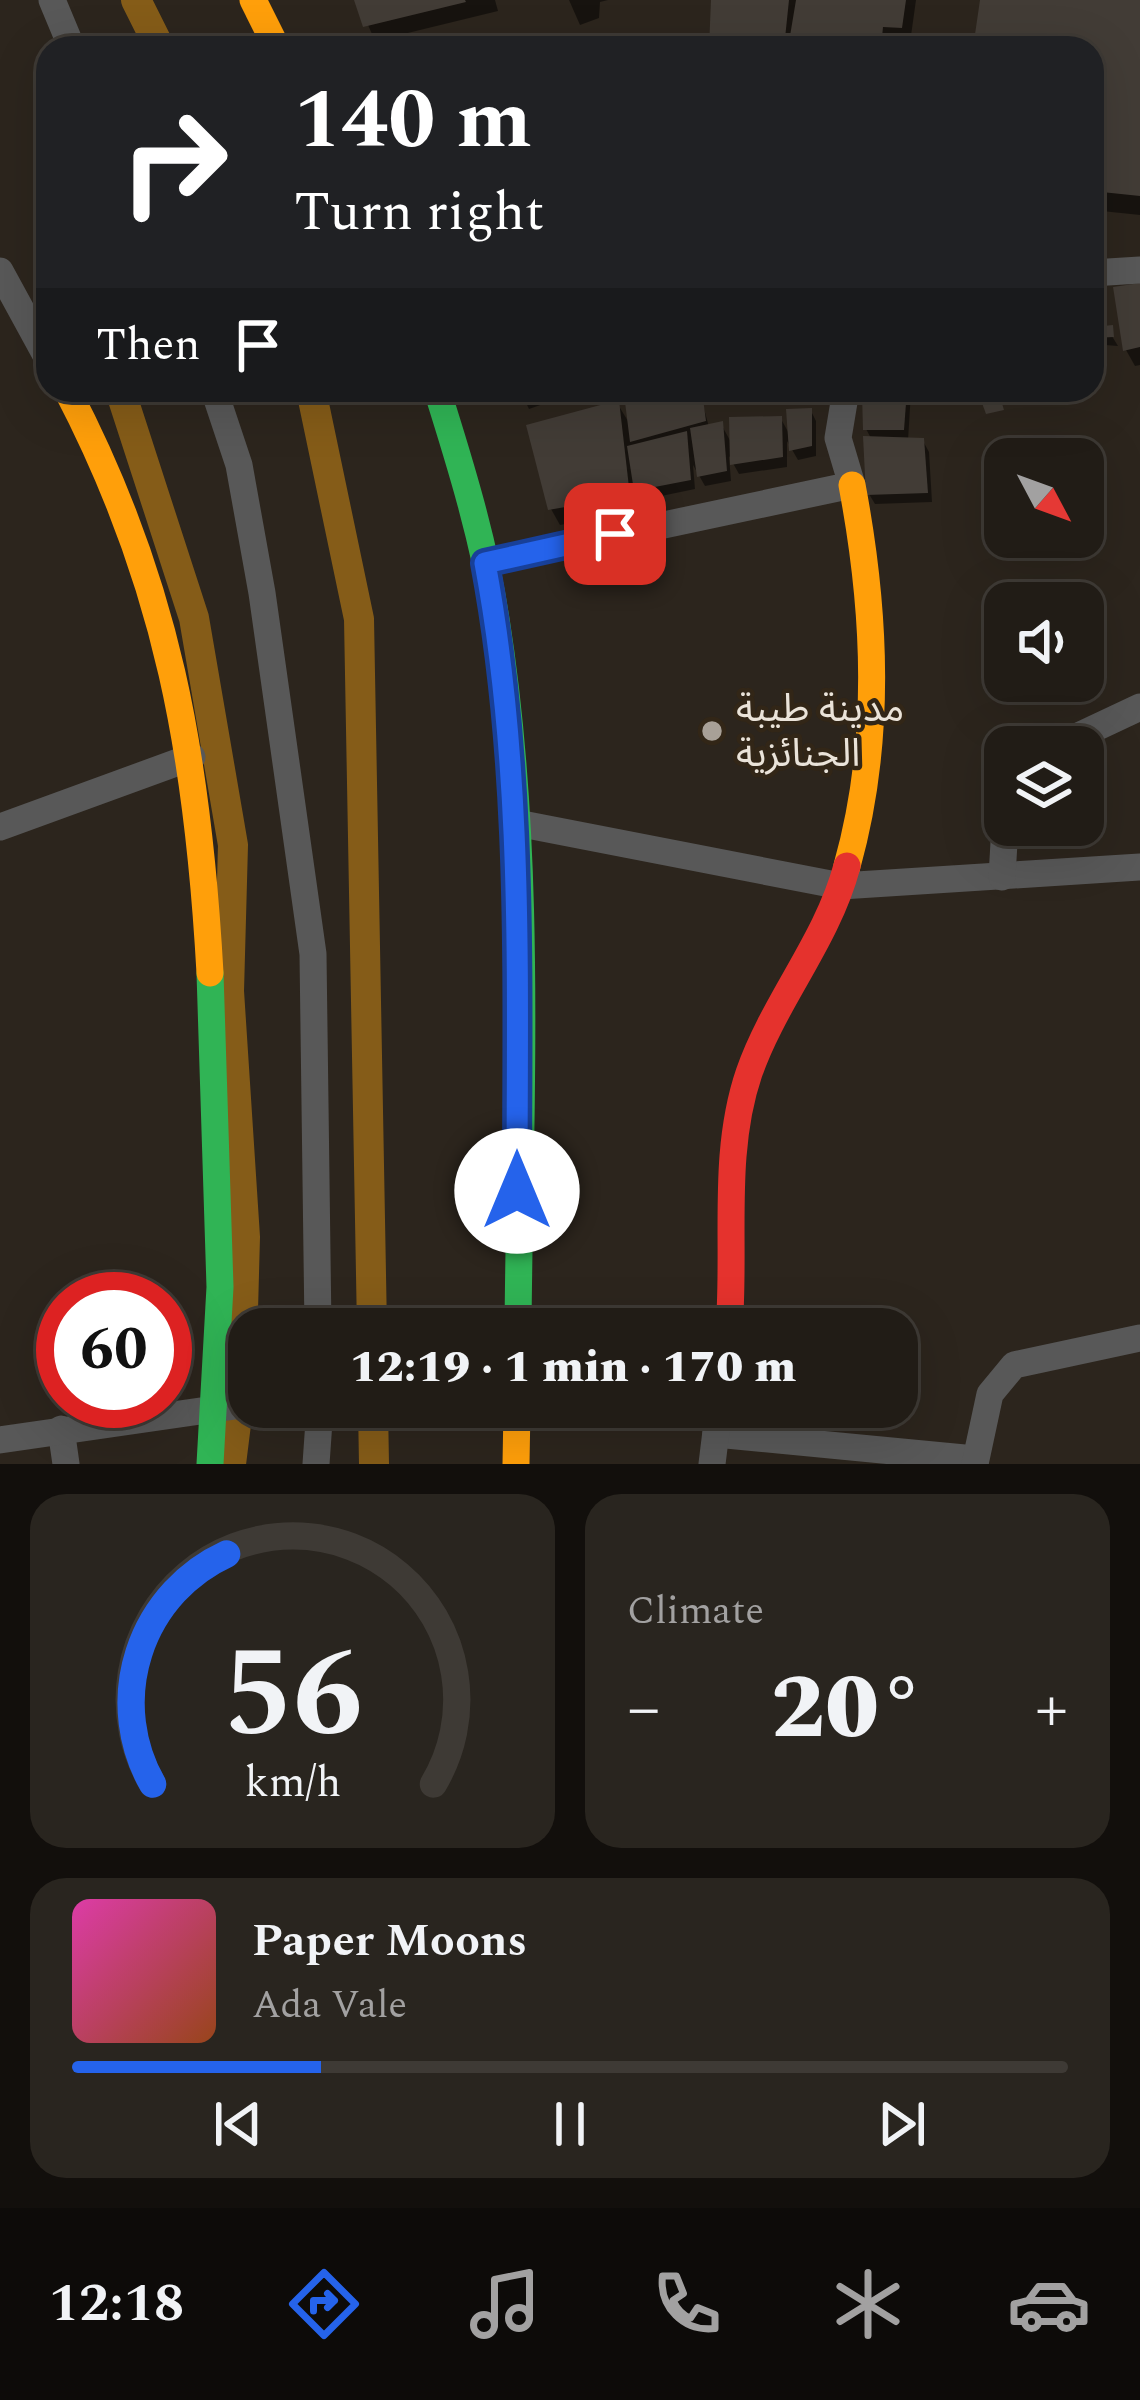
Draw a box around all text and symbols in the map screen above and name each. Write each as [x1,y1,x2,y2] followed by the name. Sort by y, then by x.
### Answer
[294,57,532,185] text: 140 m
[96,84,252,240] icon: right
[294,172,544,254] text: Turn right
[96,311,201,380] text: Then
[225,312,291,378] icon: arrive
[984,438,1104,558] north arrow
[984,438,1104,846] map controls
[564,483,666,585] pin
[582,501,648,567] icon: arrive
[984,582,1104,702] button: sound
[736,680,904,784] place label: مدينة طيبة الجنائزية
[699,718,725,744] marker: مدينة طيبة الجنائزية
[984,726,1104,846] button: layers
[454,1128,580,1254] position arrow
[36,1272,192,1428] speed limit sign: 60
[350,1333,796,1402] text: 12:19 · 1 min · 170 m
[627,1582,764,1641] text: Climate
[222,1601,363,1791] text: 56
[771,1641,924,1778] text: 20°
[627,1659,660,1760] text: −
[1035,1659,1068,1760] text: +
[244,1751,341,1816] text: km/h
[252,1907,527,1976] text: Paper Moons
[252,1976,407,2035] text: Ada Vale
[205,2091,271,2157] icon: previous
[537,2091,603,2157] icon: pause
[869,2091,935,2157] icon: next
[282,2262,366,2346] icon: directions
[463,2262,547,2346] icon: music
[645,2262,729,2346] icon: phone
[826,2262,910,2346] icon: climate
[1007,2262,1091,2346] icon: car
[49,2263,184,2345] text: 12:18

